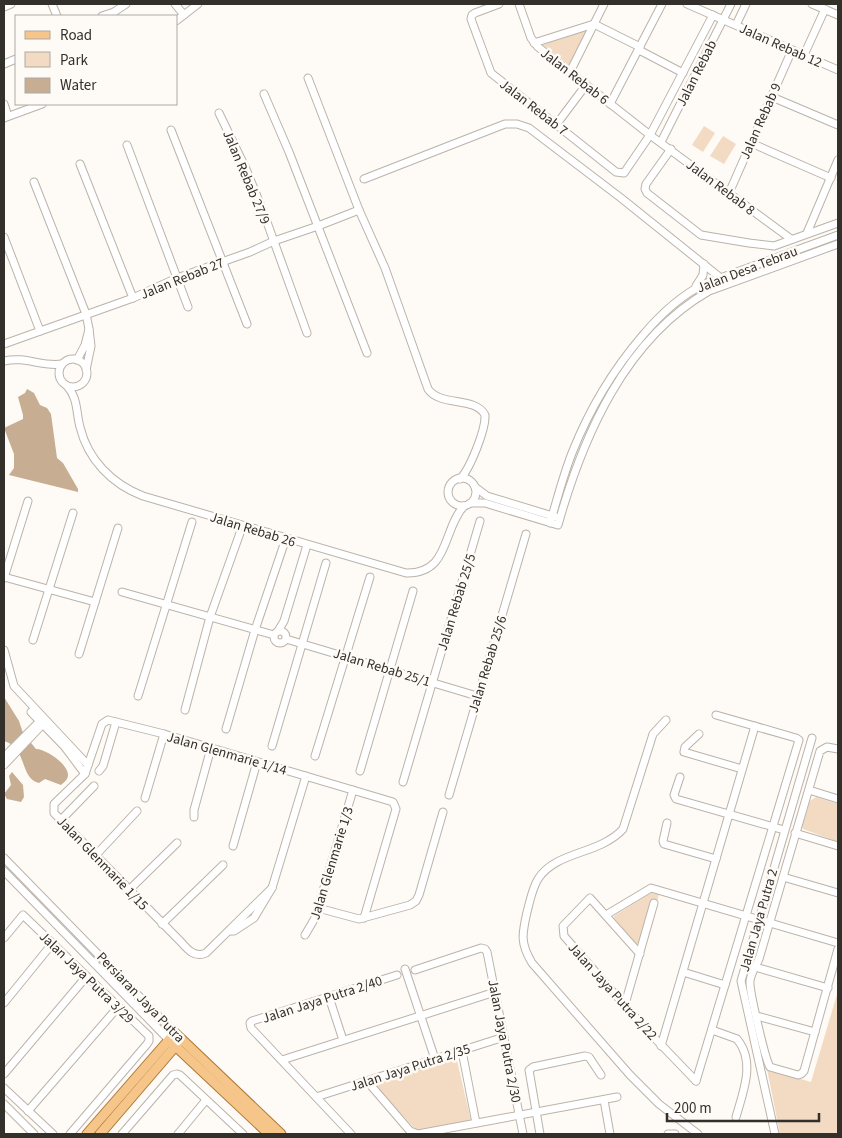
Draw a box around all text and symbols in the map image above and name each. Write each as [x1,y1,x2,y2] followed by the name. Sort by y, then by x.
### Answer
[15,15,178,105] legend
[736,19,825,73] street label: Jalan Rebab 12
[60,25,92,46] text: Road
[672,37,722,110] street label: Jalan Rebab
[536,44,613,110] street label: Jalan Rebab 6
[60,50,89,71] text: Park
[60,75,97,96] text: Water
[495,75,572,141] street label: Jalan Rebab 7
[735,80,787,163] street label: Jalan Rebab 9
[217,127,275,228] street label: Jalan Rebab 27/9
[682,155,759,220] street label: Jalan Rebab 8
[694,241,801,298] street label: Jalan Desa Tebrau
[138,253,227,305] street label: Jalan Rebab 27
[207,507,298,552] street label: Jalan Rebab 26
[433,551,481,653] street label: Jalan Rebab 25/5
[464,613,512,715] street label: Jalan Rebab 25/6
[331,644,433,692] street label: Jalan Rebab 25/1
[164,727,289,781] street label: Jalan Glenmarie 1/14
[305,804,359,922] street label: Jalan Glenmarie 1/3
[52,812,153,915] street label: Jalan Glenmarie 1/15
[735,866,783,974] street label: Jalan Jaya Putra 2
[34,927,138,1028] street label: Jalan Jaya Putra 3/29
[563,938,662,1045] street label: Jalan Jaya Putra 2/22
[92,948,189,1048] street label: Persiaran Jaya Putra
[260,971,385,1029] street label: Jalan Jaya Putra 2/40
[482,978,526,1105] street label: Jalan Jaya Putra 2/30
[348,1039,473,1097] street label: Jalan Jaya Putra 2/35
[667,1090,820,1122] scale bar
[674,1098,712,1119] text: 200 m

